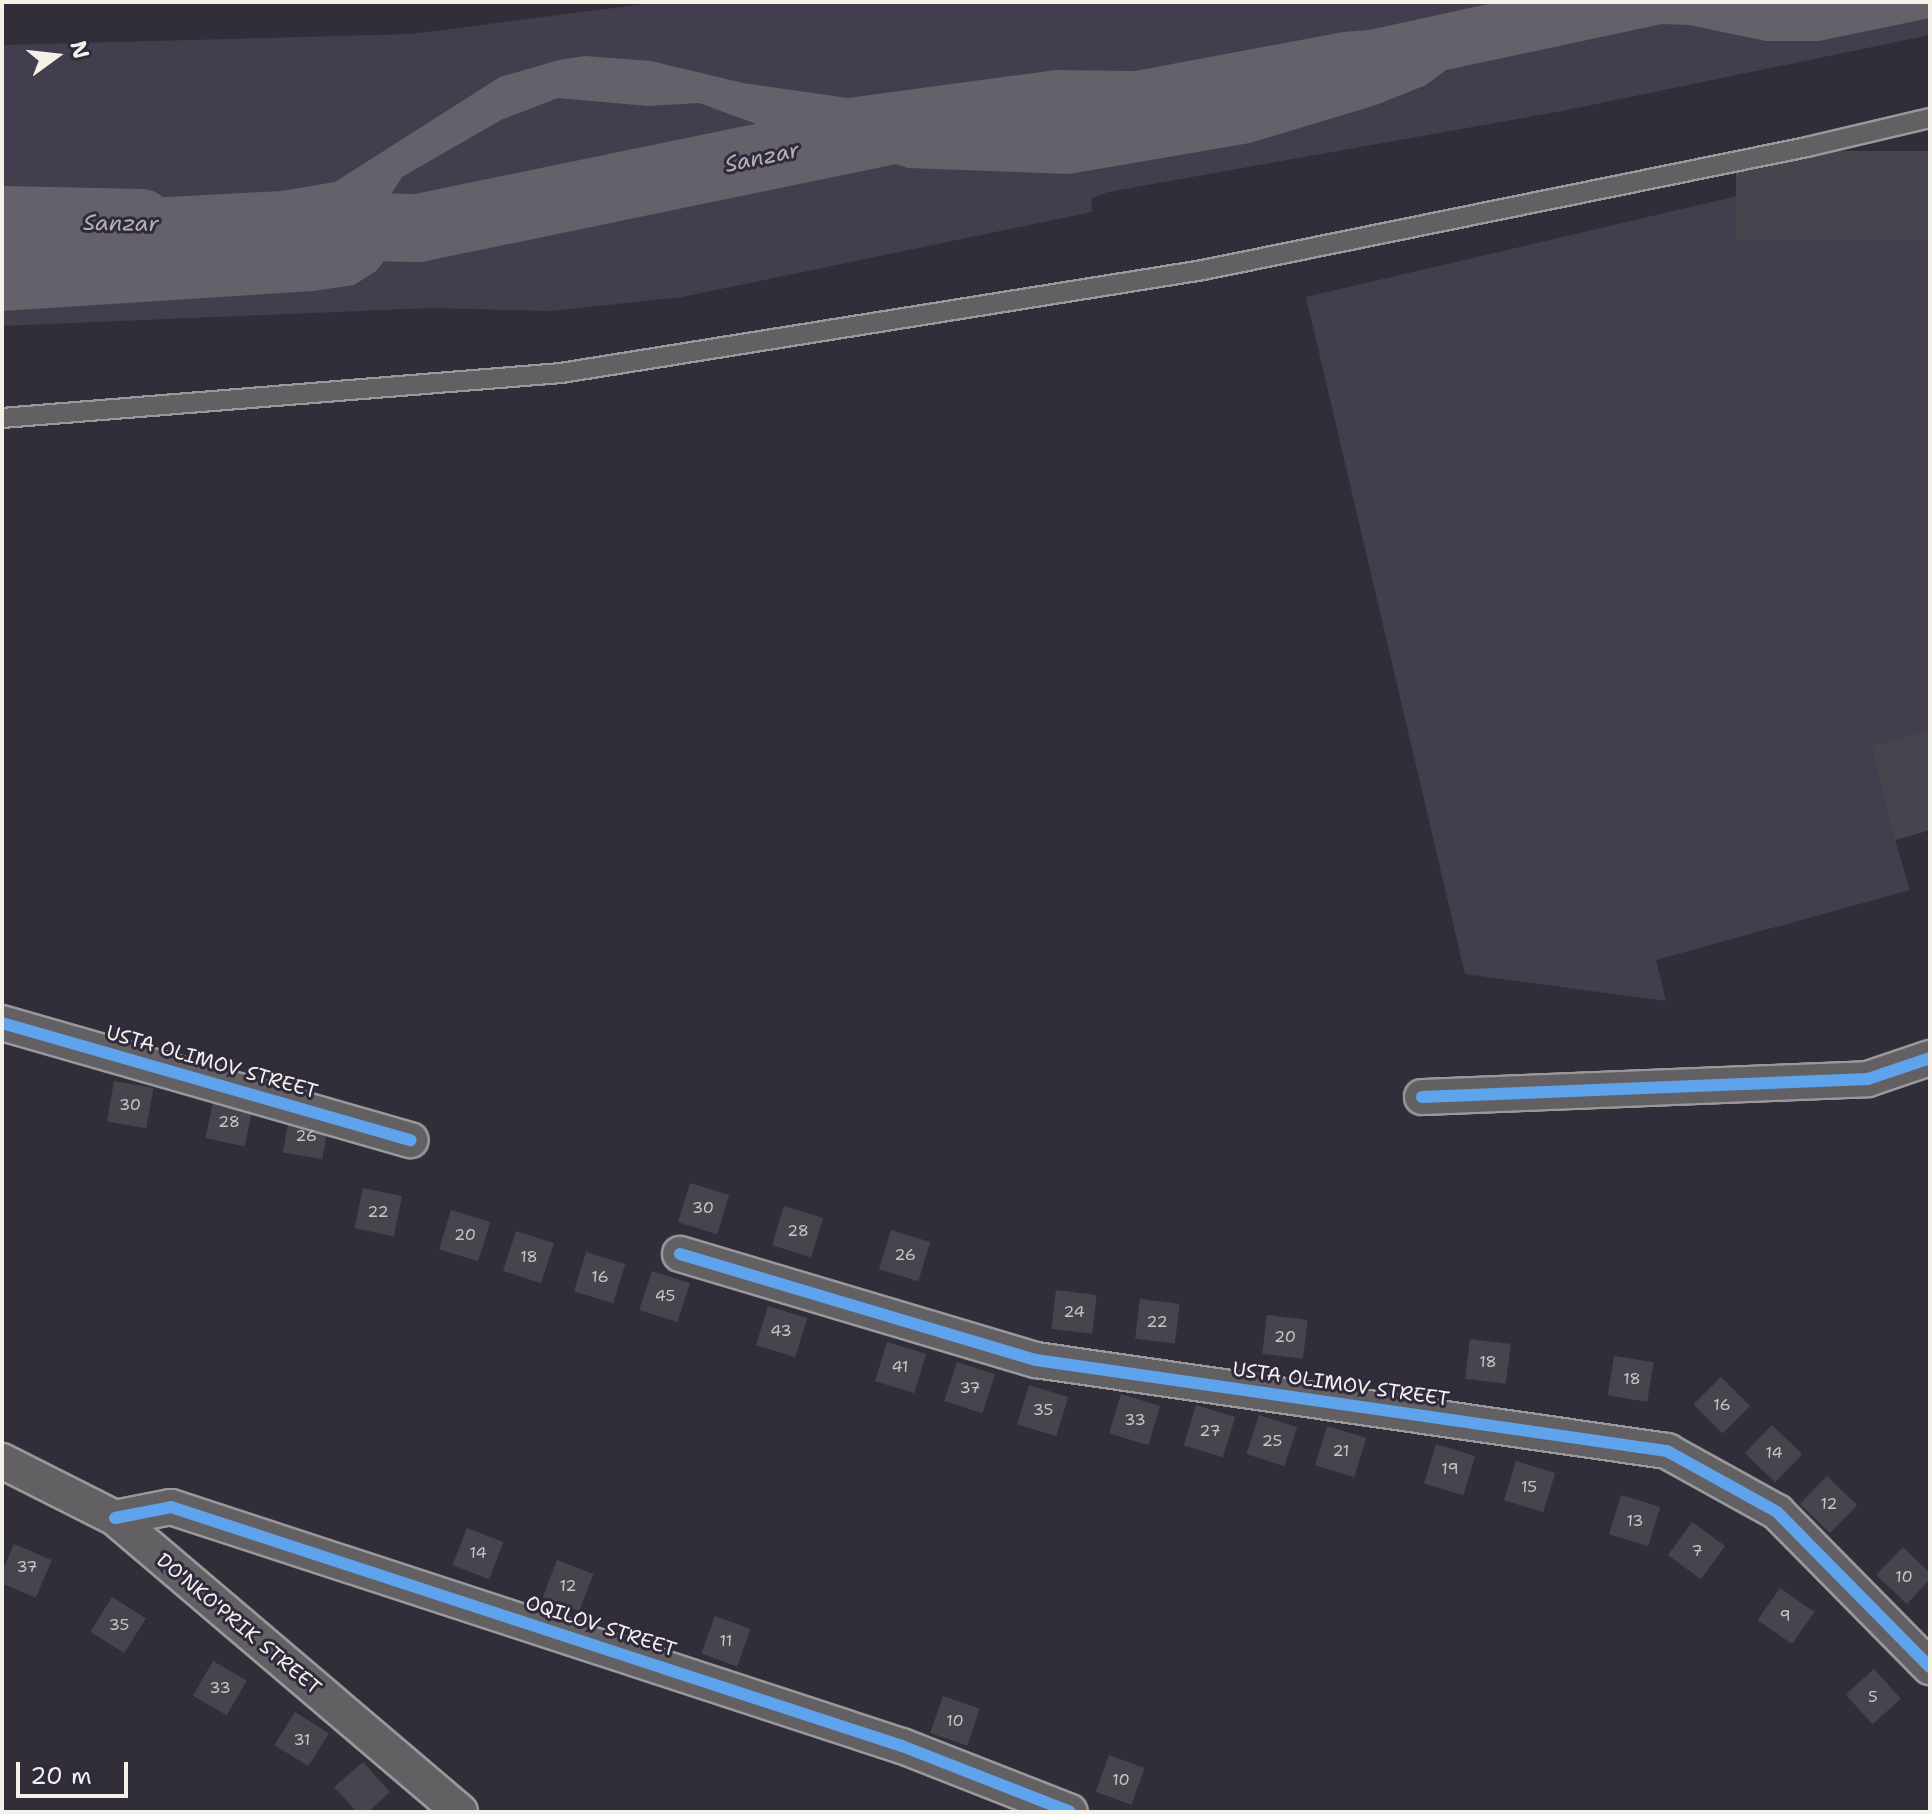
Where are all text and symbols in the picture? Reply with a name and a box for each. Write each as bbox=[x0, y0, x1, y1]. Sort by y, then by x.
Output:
north arrow bbox=[16, 16, 96, 96]
text: N bbox=[63, 37, 96, 62]
water label: Sanzar bbox=[722, 136, 802, 178]
water label: Sanzar bbox=[83, 209, 159, 237]
street label: USTA OLIMOV STREET bbox=[103, 1020, 321, 1104]
house number: 30 bbox=[119, 1095, 141, 1115]
house number: 28 bbox=[218, 1112, 240, 1132]
house number: 26 bbox=[295, 1126, 317, 1146]
house number: 30 bbox=[692, 1198, 714, 1218]
house number: 22 bbox=[367, 1202, 389, 1222]
house number: 28 bbox=[787, 1221, 809, 1241]
house number: 20 bbox=[454, 1225, 476, 1245]
house number: 26 bbox=[894, 1245, 916, 1265]
house number: 18 bbox=[520, 1247, 538, 1267]
house number: 16 bbox=[591, 1267, 609, 1287]
house number: 45 bbox=[655, 1286, 675, 1306]
house number: 24 bbox=[1063, 1302, 1085, 1322]
house number: 22 bbox=[1146, 1312, 1168, 1332]
house number: 43 bbox=[770, 1321, 792, 1341]
house number: 20 bbox=[1274, 1327, 1296, 1347]
house number: 18 bbox=[1479, 1352, 1497, 1372]
house number: 41 bbox=[891, 1357, 909, 1377]
street label: USTA OLIMOV STREET bbox=[1231, 1357, 1451, 1411]
house number: 18 bbox=[1623, 1369, 1641, 1389]
house number: 37 bbox=[959, 1378, 981, 1398]
house number: 16 bbox=[1713, 1395, 1731, 1415]
house number: 35 bbox=[1033, 1400, 1053, 1420]
house number: 33 bbox=[1124, 1410, 1146, 1430]
house number: 27 bbox=[1199, 1421, 1221, 1441]
house number: 25 bbox=[1262, 1431, 1282, 1451]
house number: 21 bbox=[1332, 1441, 1350, 1461]
house number: 14 bbox=[1765, 1443, 1783, 1463]
house number: 19 bbox=[1441, 1459, 1459, 1479]
house number: 15 bbox=[1521, 1477, 1537, 1497]
house number: 12 bbox=[1820, 1494, 1838, 1514]
house number: 13 bbox=[1626, 1511, 1644, 1531]
house number: 7 bbox=[1691, 1541, 1703, 1561]
house number: 14 bbox=[469, 1543, 487, 1563]
street label: DO'NKO'PRIK STREET bbox=[152, 1548, 326, 1700]
house number: 37 bbox=[16, 1557, 38, 1577]
house number: 10 bbox=[1895, 1567, 1913, 1587]
house number: 12 bbox=[559, 1576, 577, 1596]
street label: OQILOV STREET bbox=[523, 1590, 679, 1662]
house number: 9 bbox=[1779, 1606, 1791, 1626]
house number: 35 bbox=[109, 1615, 129, 1635]
house number: 11 bbox=[720, 1631, 732, 1651]
house number: 33 bbox=[209, 1678, 231, 1698]
house number: 5 bbox=[1868, 1687, 1878, 1707]
house number: 10 bbox=[946, 1711, 964, 1731]
house number: 31 bbox=[293, 1730, 311, 1750]
scale bar bbox=[20, 1746, 132, 1796]
text: 20 m bbox=[30, 1760, 92, 1792]
house number: 10 bbox=[1112, 1770, 1130, 1790]

